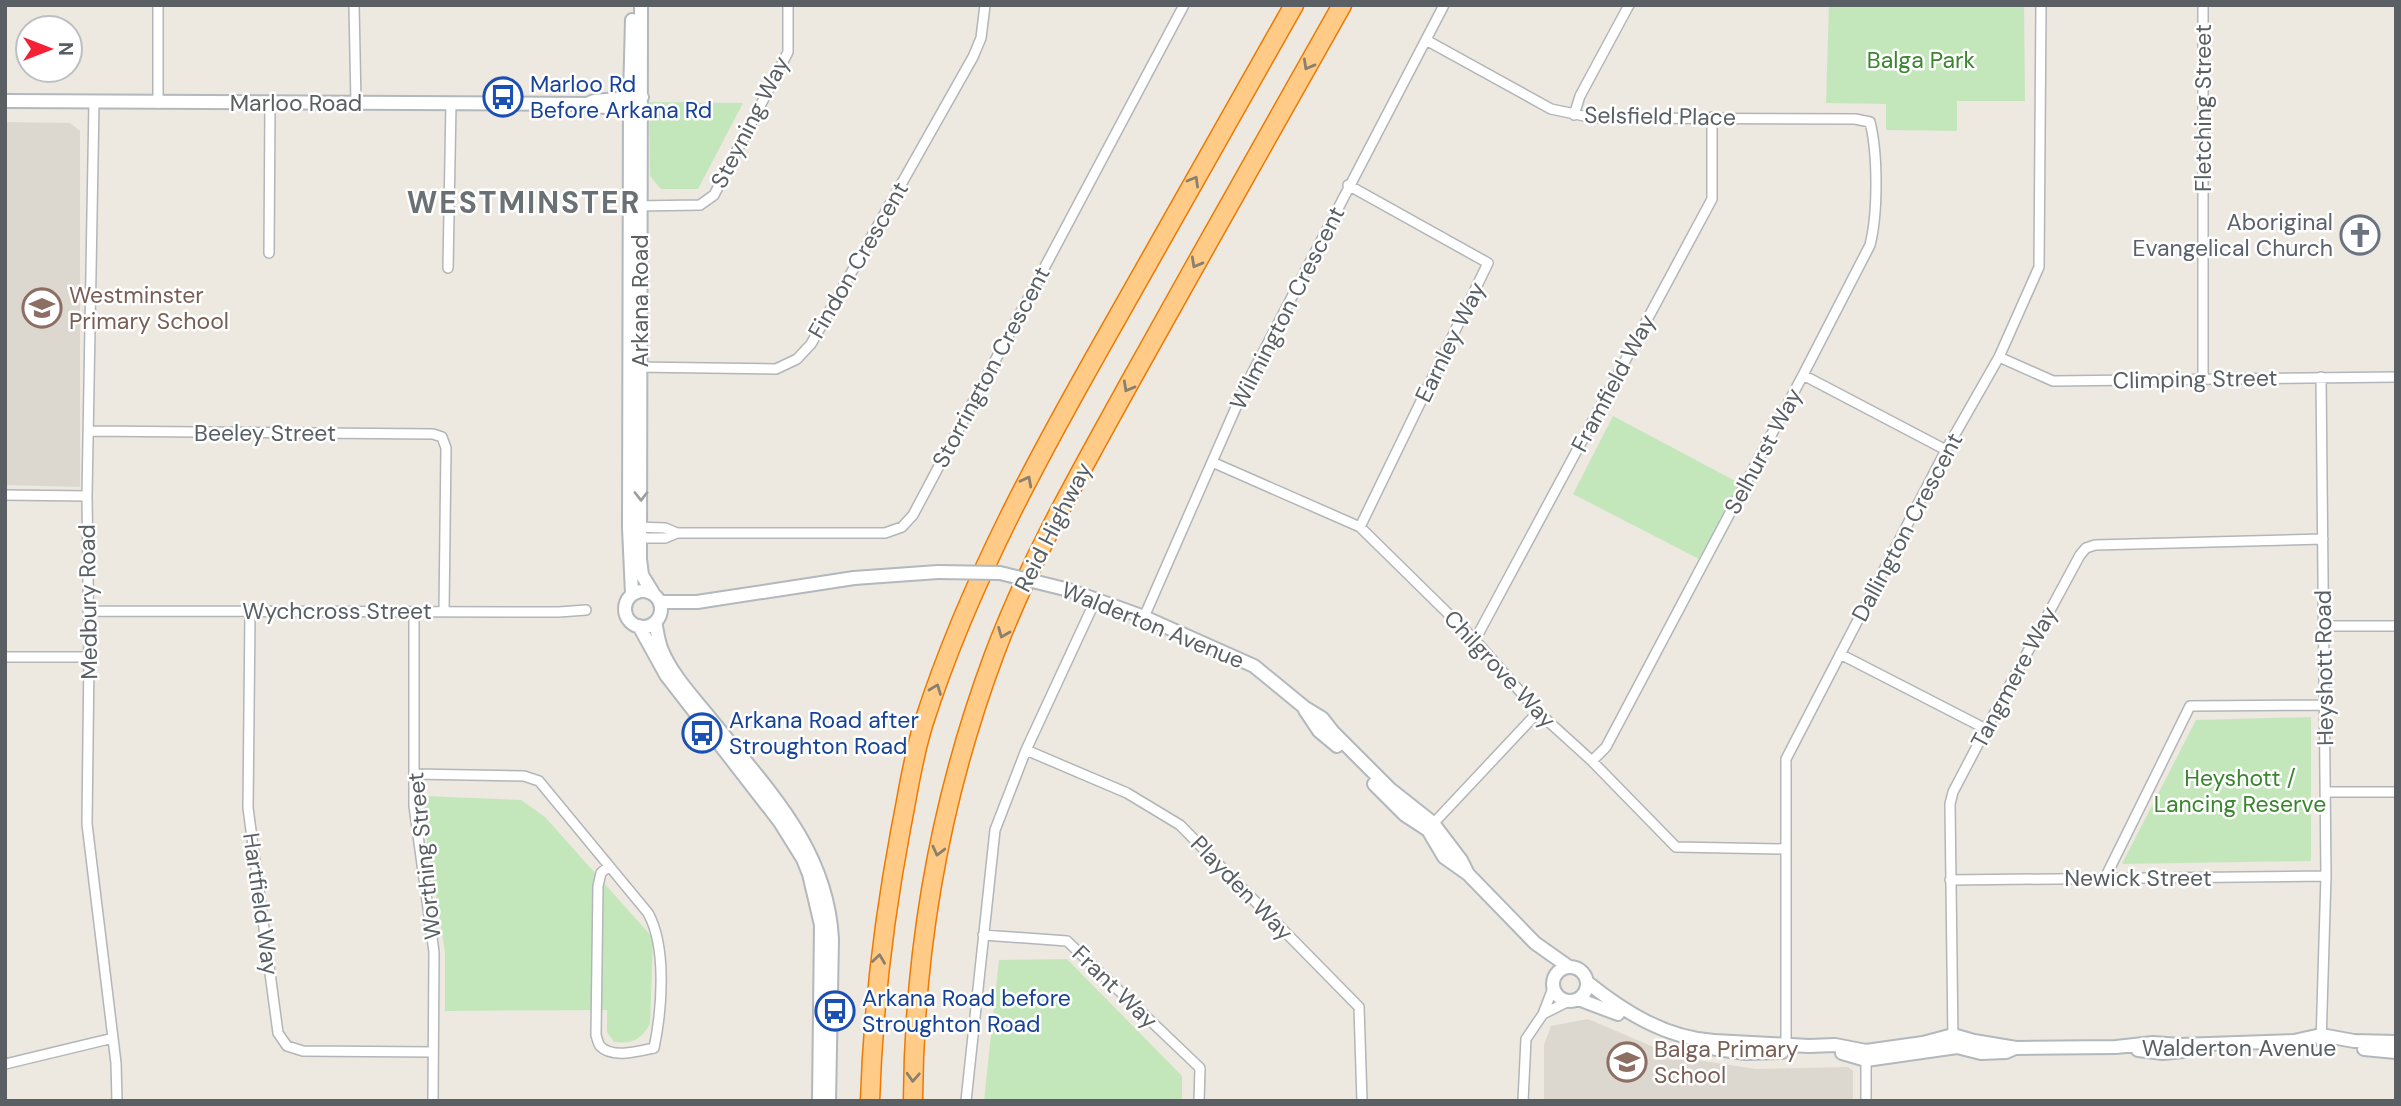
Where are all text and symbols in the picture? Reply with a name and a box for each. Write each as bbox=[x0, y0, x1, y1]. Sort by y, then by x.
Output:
north arrow bbox=[14, 14, 84, 84]
street label: Fletching Street bbox=[2188, 24, 2218, 192]
text: N bbox=[53, 42, 78, 56]
park label: Balga Park bbox=[1867, 45, 1976, 75]
street label: Steyning Way bbox=[704, 51, 796, 193]
one-way arrow bbox=[1303, 57, 1316, 70]
place label: Marloo Rd Before Arkana Rd bbox=[530, 69, 712, 125]
bus stop icon: Marloo Rd Before Arkana Rd bbox=[482, 76, 524, 118]
street label: Marloo Road bbox=[230, 88, 362, 118]
street label: Selsfield Place bbox=[1584, 100, 1736, 132]
street label: Findon Crescent bbox=[801, 176, 915, 344]
one-way arrow bbox=[1186, 176, 1199, 188]
district label: WESTMINSTER bbox=[407, 183, 641, 222]
street label: Wilmington Crescent bbox=[1223, 201, 1351, 415]
place label: Aboriginal Evangelical Church bbox=[2132, 207, 2333, 263]
church icon: Aboriginal Evangelical Church bbox=[2339, 214, 2381, 256]
street label: Arkana Road bbox=[625, 234, 655, 368]
one-way arrow bbox=[1191, 255, 1204, 268]
street label: Storrington Crescent bbox=[925, 261, 1057, 473]
street label: Earnley Way bbox=[1408, 277, 1492, 407]
place label: Westminster Primary School bbox=[69, 280, 229, 336]
school or university icon: Westminster Primary School bbox=[21, 287, 63, 329]
street label: Framfield Way bbox=[1564, 309, 1662, 457]
street label: Climping Street bbox=[2112, 363, 2278, 395]
one-way arrow bbox=[1123, 379, 1136, 392]
street label: Selhurst Way bbox=[1717, 383, 1809, 519]
street label: Beeley Street bbox=[194, 418, 336, 448]
street label: Dallington Crescent bbox=[1845, 428, 1969, 626]
street label: Reid Highway bbox=[1008, 457, 1099, 597]
one-way arrow bbox=[1018, 476, 1032, 488]
one-way arrow bbox=[633, 491, 649, 502]
street label: Medbury Road bbox=[72, 524, 104, 680]
street label: Walderton Avenue bbox=[1057, 575, 1249, 675]
street label: Heyshott Road bbox=[2308, 590, 2340, 746]
street label: Wychcross Street bbox=[242, 596, 432, 626]
street label: Tangmere Way bbox=[1964, 601, 2064, 753]
street label: Chilgrove Way bbox=[1437, 603, 1563, 735]
one-way arrow bbox=[997, 626, 1011, 638]
one-way arrow bbox=[928, 684, 942, 696]
place label: Arkana Road after Stroughton Road bbox=[729, 705, 919, 761]
bus stop icon: Arkana Road after Stroughton Road bbox=[681, 712, 723, 754]
park label: Heyshott / Lancing Reserve bbox=[2154, 763, 2326, 819]
street label: Worthing Street bbox=[400, 771, 448, 941]
street label: Playden Way bbox=[1184, 829, 1300, 947]
street label: Hartfield Way bbox=[236, 831, 286, 977]
one-way arrow bbox=[932, 845, 946, 857]
street label: Newick Street bbox=[2064, 863, 2212, 893]
street label: Frant Way bbox=[1066, 939, 1164, 1035]
one-way arrow bbox=[872, 953, 887, 965]
place label: Arkana Road before Stroughton Road bbox=[862, 983, 1071, 1039]
bus stop icon: Arkana Road before Stroughton Road bbox=[814, 990, 856, 1032]
street label: Walderton Avenue bbox=[2142, 1033, 2336, 1063]
place label: Balga Primary School bbox=[1654, 1034, 1799, 1090]
school or university icon: Balga Primary School bbox=[1606, 1041, 1648, 1083]
one-way arrow bbox=[906, 1071, 921, 1082]

